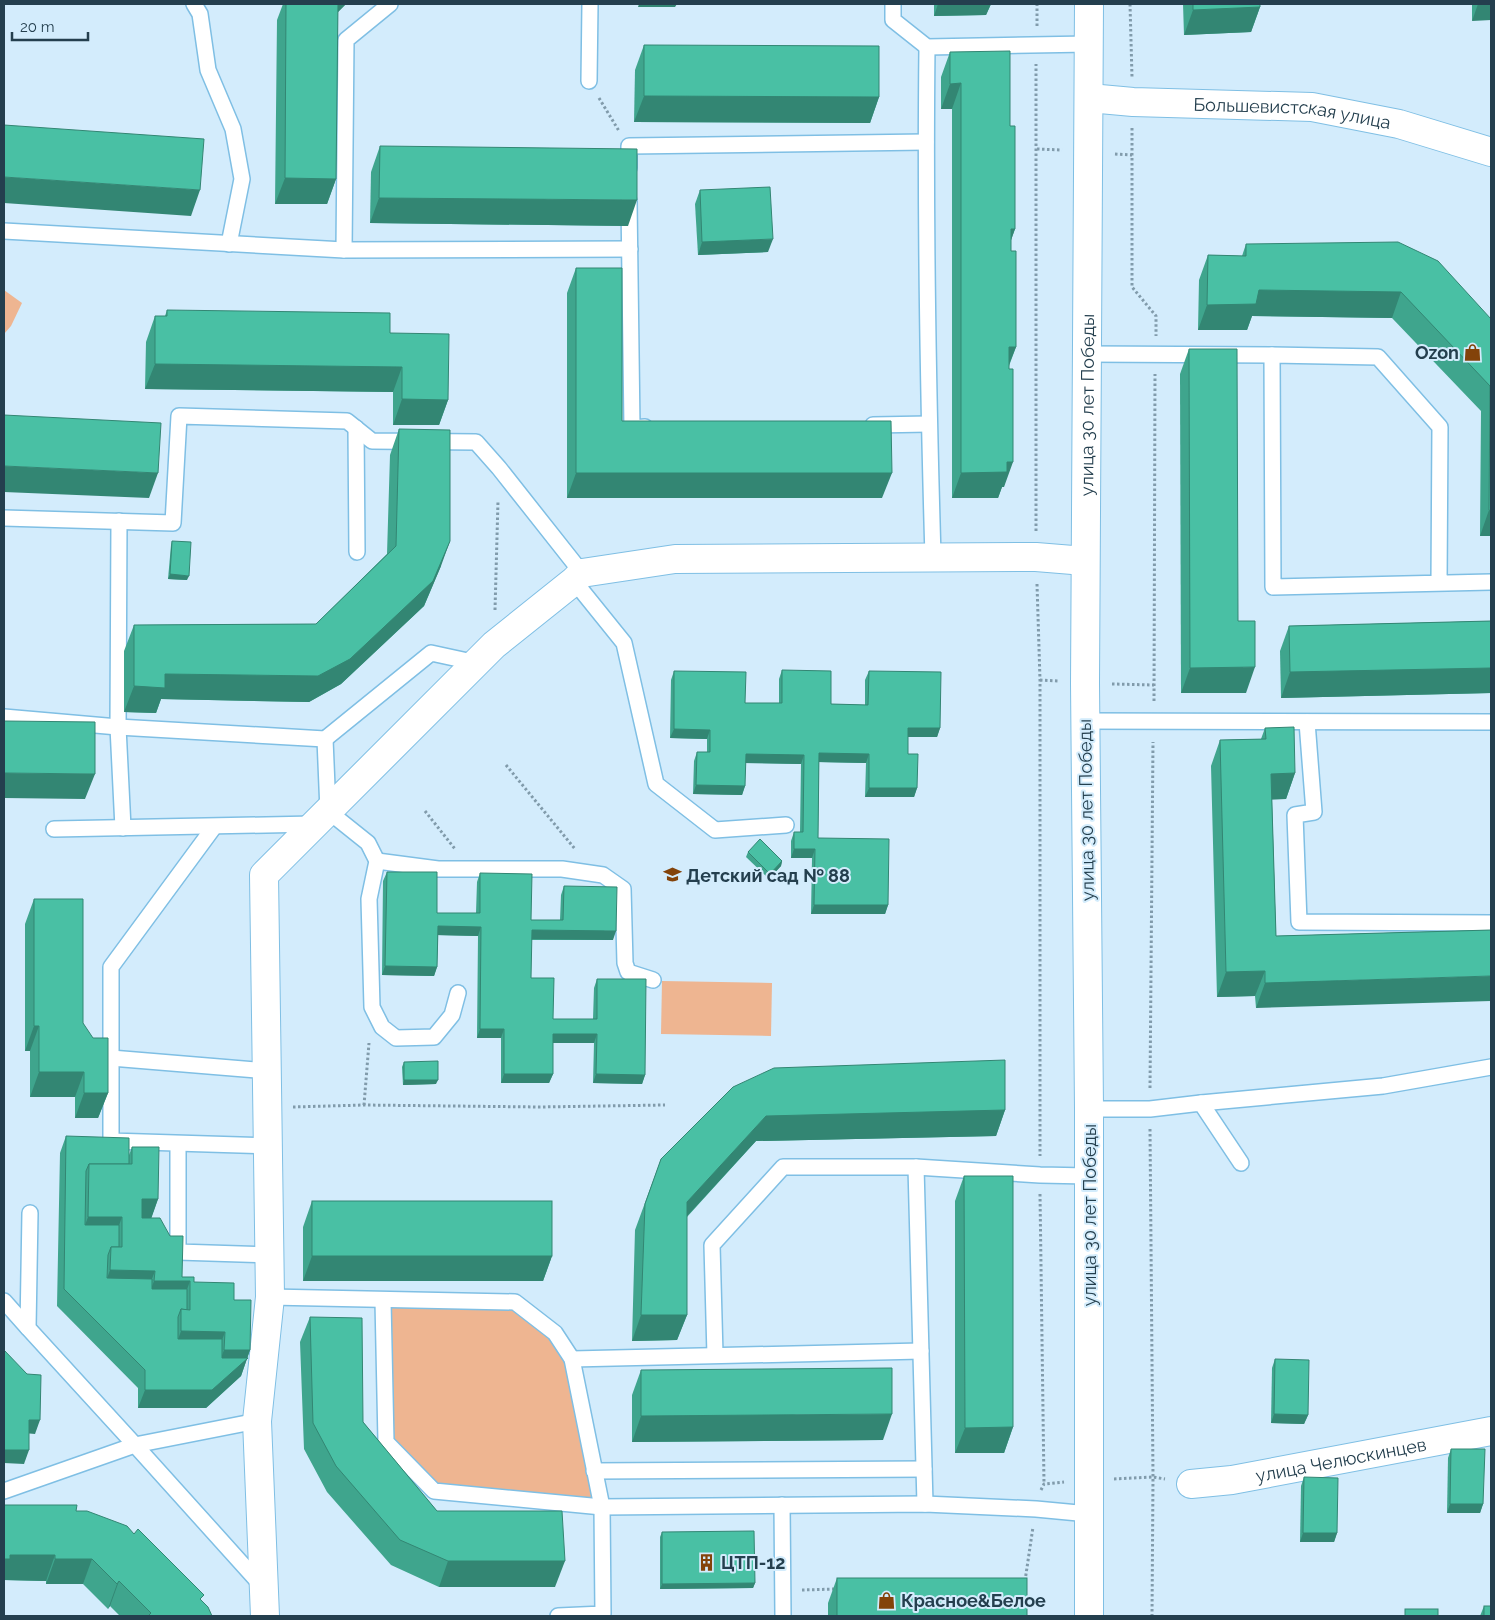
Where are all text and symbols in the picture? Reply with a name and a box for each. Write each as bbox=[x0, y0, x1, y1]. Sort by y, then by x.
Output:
scale bar bbox=[12, 10, 89, 42]
text: 20 m bbox=[20, 18, 55, 36]
street label: Большевистская улица bbox=[1193, 93, 1393, 133]
street label: улица 30 лет Победы bbox=[1076, 314, 1098, 496]
place label: Ozon bbox=[1415, 342, 1459, 363]
shop icon: Ozon bbox=[1463, 342, 1483, 362]
street label: улица 30 лет Победы bbox=[1074, 719, 1098, 901]
school or university icon: Детский сад № 88 bbox=[662, 865, 682, 885]
place label: Детский сад № 88 bbox=[686, 865, 850, 886]
street label: улица 30 лет Победы bbox=[1079, 1124, 1100, 1306]
street label: улица Челюскинцев bbox=[1254, 1433, 1428, 1486]
building icon: ЦТП-12 bbox=[697, 1552, 717, 1572]
place label: ЦТП-12 bbox=[721, 1552, 785, 1573]
shop icon: Красное&Белое bbox=[877, 1590, 897, 1610]
place label: Красное&Белое bbox=[901, 1590, 1046, 1611]

